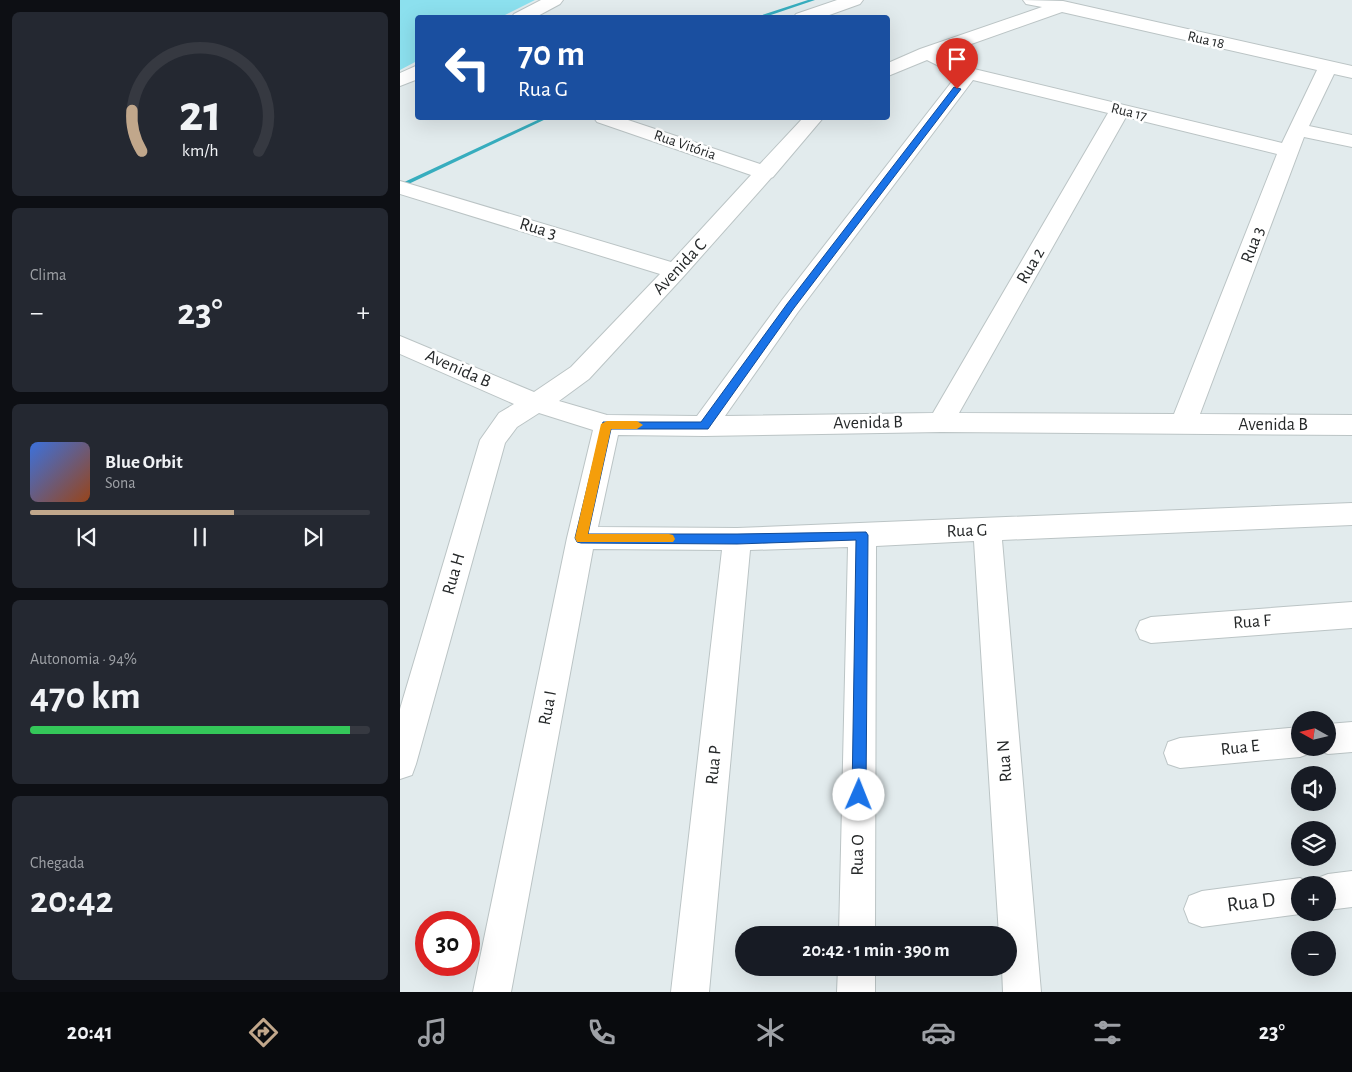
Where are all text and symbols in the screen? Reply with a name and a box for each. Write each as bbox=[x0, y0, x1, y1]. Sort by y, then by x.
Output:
street label: Rua 18 bbox=[1186, 28, 1226, 52]
icon: left bbox=[435, 35, 500, 100]
text: 70 m bbox=[518, 37, 585, 72]
pin bbox=[936, 38, 978, 89]
icon: arrive bbox=[943, 45, 971, 73]
text: Rua G bbox=[518, 78, 568, 100]
text: 21 bbox=[178, 88, 222, 140]
street label: Rua 17 bbox=[1109, 100, 1149, 124]
street label: Rua Vitória bbox=[652, 127, 718, 163]
text: km/h bbox=[182, 142, 218, 160]
street label: Rua 3 bbox=[517, 215, 559, 243]
street label: Rua 3 bbox=[1238, 224, 1268, 266]
street label: Avenida C bbox=[650, 236, 710, 298]
street label: Rua 2 bbox=[1014, 245, 1048, 287]
text: Clima bbox=[30, 267, 66, 283]
text: 23° bbox=[177, 294, 223, 332]
text: − bbox=[30, 299, 43, 327]
text: + bbox=[357, 299, 370, 327]
street label: Avenida B bbox=[423, 347, 493, 391]
street label: Avenida B bbox=[833, 413, 903, 433]
street label: Avenida B bbox=[1238, 416, 1308, 434]
text: Blue Orbit bbox=[105, 453, 183, 472]
text: Sona bbox=[105, 475, 136, 491]
street label: Rua G bbox=[946, 521, 988, 541]
icon: previous bbox=[73, 523, 101, 551]
icon: pause bbox=[186, 523, 214, 551]
icon: next bbox=[299, 523, 327, 551]
street label: Rua H bbox=[440, 551, 468, 597]
street label: Rua F bbox=[1232, 612, 1272, 632]
text: Autonomia · 94% bbox=[30, 651, 137, 667]
text: 470 km bbox=[30, 678, 141, 716]
street label: Rua I bbox=[536, 689, 560, 727]
north arrow bbox=[1291, 711, 1336, 756]
map controls bbox=[1291, 711, 1336, 976]
street label: Rua E bbox=[1220, 737, 1261, 759]
street label: Rua N bbox=[995, 739, 1015, 783]
street label: Rua P bbox=[703, 744, 725, 786]
button: sound bbox=[1291, 766, 1336, 811]
position arrow bbox=[832, 768, 884, 820]
button: layers bbox=[1291, 821, 1336, 866]
street label: Rua O bbox=[849, 834, 867, 876]
text: Chegada bbox=[30, 855, 85, 871]
button: + bbox=[1291, 876, 1336, 921]
text: 20:42 bbox=[30, 882, 113, 920]
street label: Rua D bbox=[1226, 889, 1276, 915]
speed limit sign: 30 bbox=[415, 911, 480, 976]
button: − bbox=[1291, 931, 1336, 976]
text: 20:42 · 1 min · 390 m bbox=[802, 941, 950, 960]
icon: directions bbox=[246, 1015, 281, 1050]
icon: music bbox=[415, 1015, 450, 1050]
icon: phone bbox=[584, 1015, 619, 1050]
icon: climate bbox=[753, 1015, 788, 1050]
icon: car bbox=[921, 1015, 956, 1050]
icon: filters bbox=[1090, 1015, 1125, 1050]
text: 20:41 bbox=[67, 1021, 113, 1043]
text: 23° bbox=[1259, 1021, 1285, 1043]

